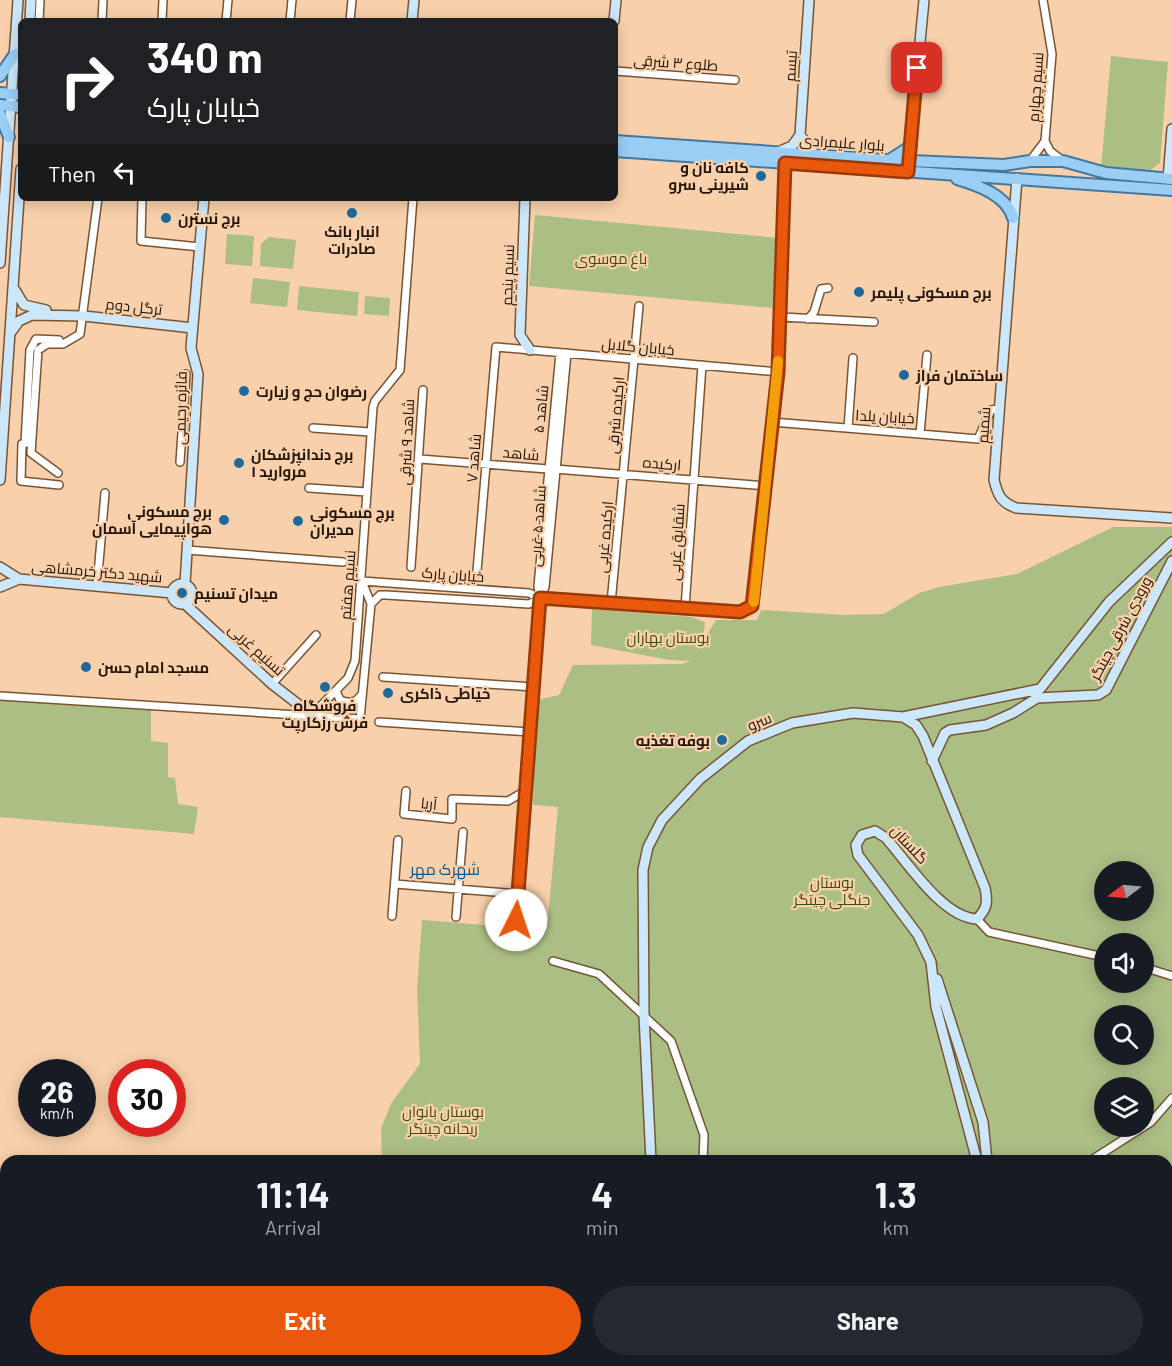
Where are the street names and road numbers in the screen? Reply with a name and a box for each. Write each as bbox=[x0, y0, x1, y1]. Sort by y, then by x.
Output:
street label: طلوع ۳ شرقی bbox=[633, 50, 719, 77]
street label: تبسم bbox=[780, 50, 802, 82]
street label: نسیم چهارم bbox=[1024, 51, 1048, 123]
street label: بلوار علیمرادی bbox=[799, 130, 885, 156]
street label: نسیم پنجم bbox=[497, 244, 519, 306]
street label: ترگل دوم bbox=[105, 294, 163, 320]
street label: خیابان گلایل bbox=[601, 334, 675, 360]
street label: فائزه رحیمی bbox=[170, 371, 192, 445]
street label: ارکیده شرقی bbox=[603, 376, 629, 455]
street label: شاهد ۵ bbox=[529, 384, 551, 434]
street label: شاهد ۹ شرقی bbox=[395, 398, 419, 486]
street label: خیابان یلدا bbox=[855, 405, 915, 429]
street label: شمیم bbox=[973, 406, 995, 444]
street label: شاهد ۷ bbox=[462, 433, 484, 483]
street label: شاهد bbox=[502, 442, 540, 464]
street label: ارکیده bbox=[642, 452, 682, 475]
street label: شاهد ۵ غربی bbox=[525, 485, 551, 567]
street label: ارکیده غربی bbox=[592, 500, 618, 574]
street label: شقایق غربی bbox=[664, 503, 690, 581]
street label: نسیم هفتم bbox=[336, 549, 360, 621]
street label: شهید دکتر خرمشاهی bbox=[31, 556, 163, 588]
street label: خیابان پارک bbox=[421, 563, 485, 587]
street label: ورودی شرقی چیتگر bbox=[1085, 573, 1157, 685]
street label: تسنیم غربی bbox=[224, 619, 289, 680]
street label: سرو bbox=[744, 708, 774, 735]
street label: آریا bbox=[420, 793, 438, 814]
street label: گلستان bbox=[886, 821, 932, 868]

